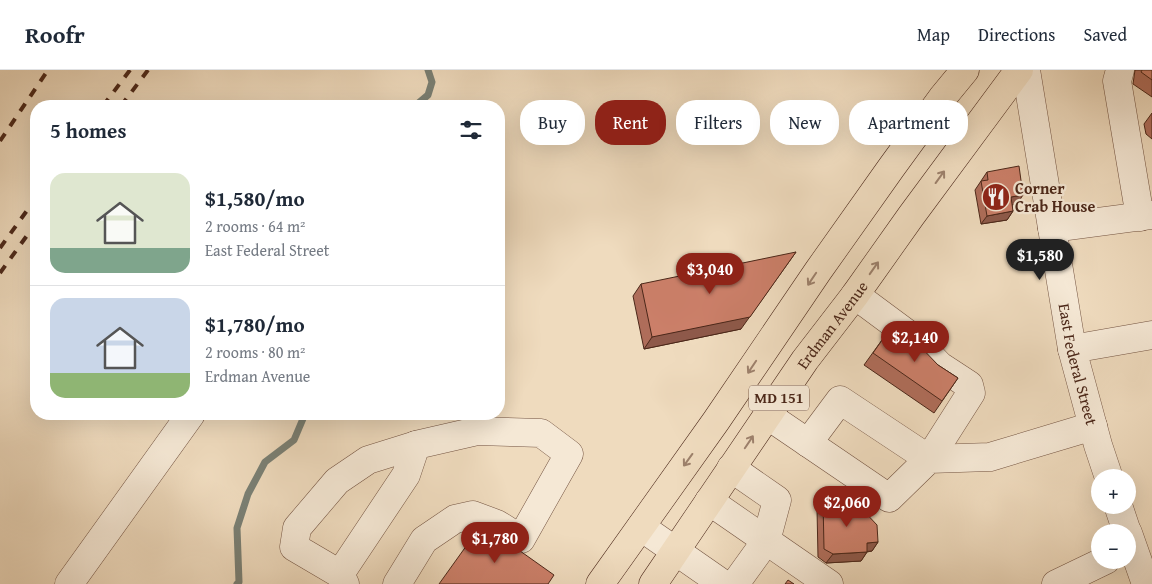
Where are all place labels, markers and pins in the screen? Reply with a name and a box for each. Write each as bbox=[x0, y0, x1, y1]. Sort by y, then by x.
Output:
place label: Corner Crab House bbox=[1015, 176, 1095, 218]
restaurant icon: Corner Crab House bbox=[981, 182, 1011, 212]
pin: $1,580 bbox=[999, 238, 1081, 281]
pin: $3,040 bbox=[669, 252, 751, 295]
pin: $2,140 bbox=[874, 320, 956, 363]
pin: $2,060 bbox=[806, 486, 888, 528]
pin: $1,780 bbox=[454, 522, 536, 564]

